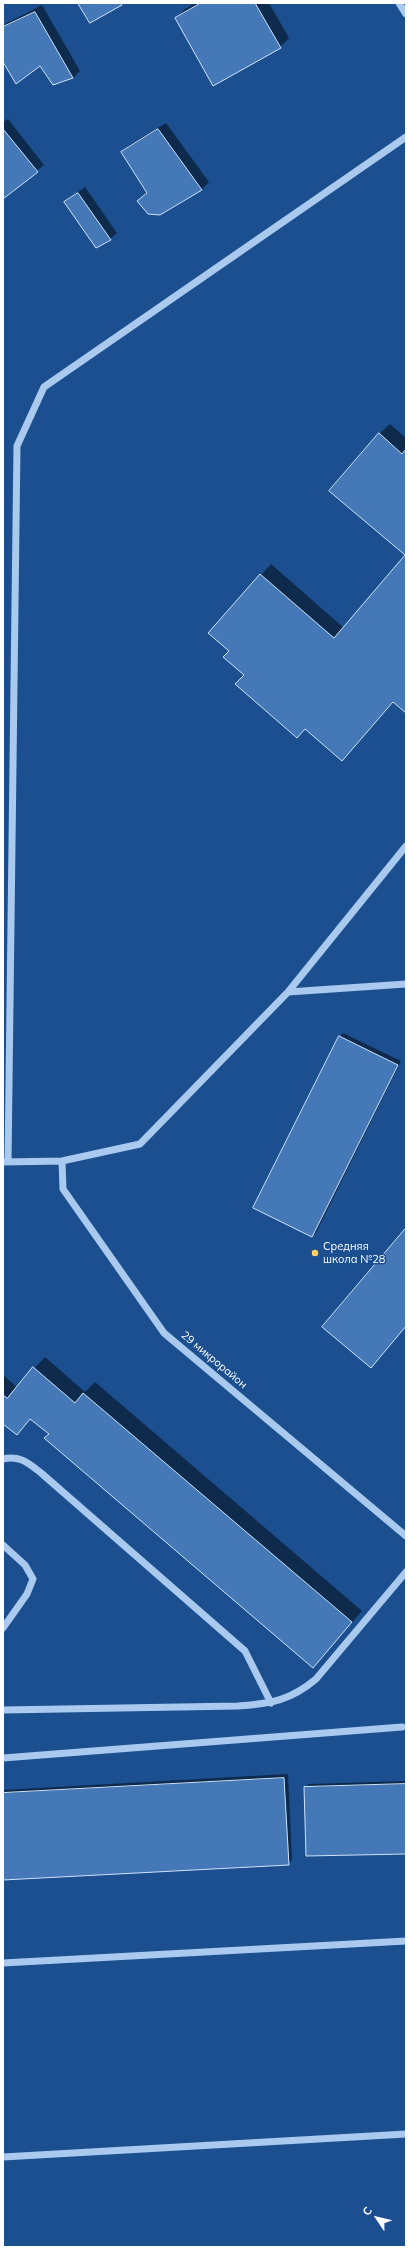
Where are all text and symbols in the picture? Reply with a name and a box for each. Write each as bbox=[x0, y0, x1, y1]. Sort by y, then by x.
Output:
place label: Средняя школа №28 bbox=[323, 1240, 385, 1266]
marker: Средняя школа №28 bbox=[310, 1248, 320, 1258]
street label: 29 микрорайон bbox=[178, 1329, 250, 1391]
north arrow bbox=[357, 2198, 397, 2238]
text: С bbox=[359, 2204, 375, 2218]

